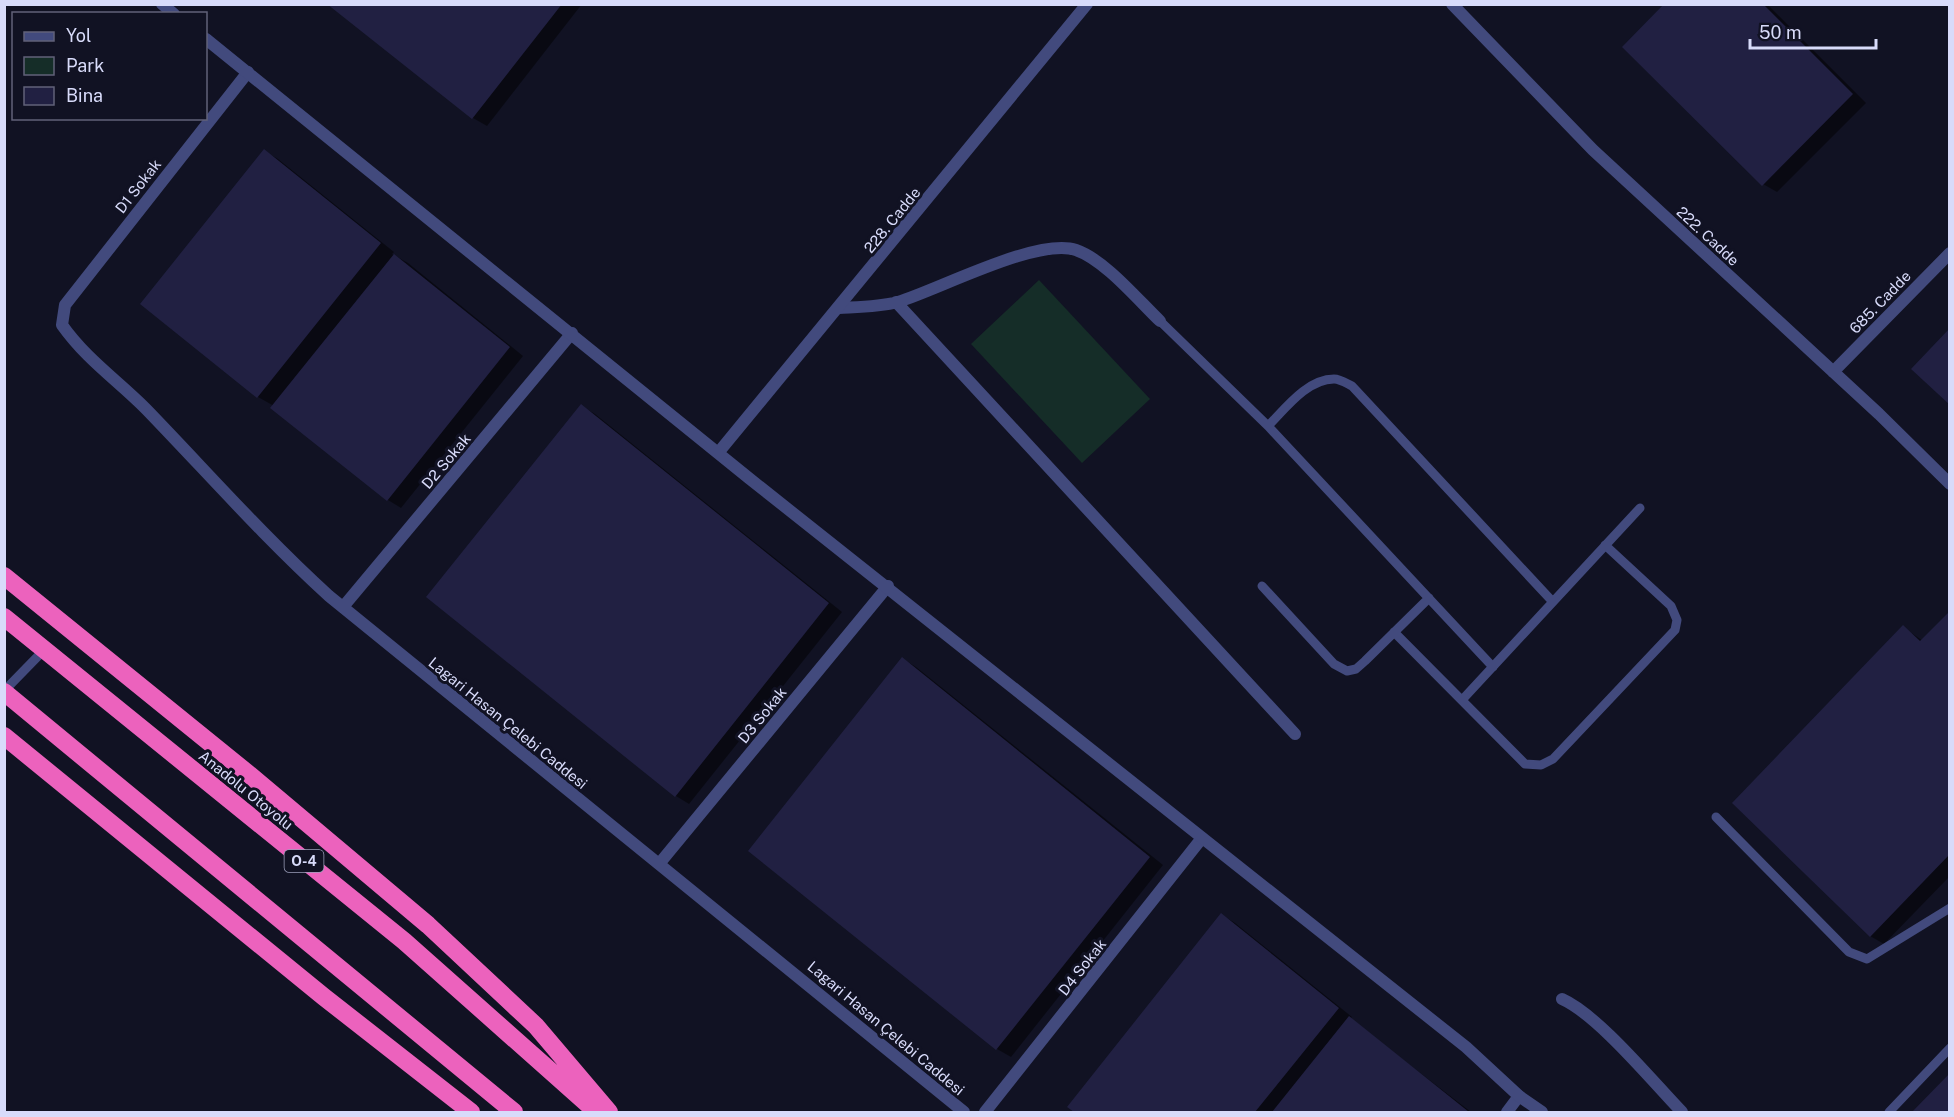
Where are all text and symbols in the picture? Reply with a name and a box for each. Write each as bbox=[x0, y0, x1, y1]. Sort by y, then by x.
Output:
legend bbox=[12, 12, 207, 120]
scale bar bbox=[1750, 12, 1876, 50]
text: 50 m bbox=[1759, 22, 1802, 43]
text: Yol bbox=[66, 25, 91, 46]
text: Park bbox=[66, 55, 104, 76]
text: Bina bbox=[66, 85, 103, 106]
street label: D1 Sokak bbox=[112, 156, 164, 216]
street label: 228. Cadde bbox=[860, 184, 924, 256]
street label: 222. Cadde bbox=[1673, 203, 1743, 269]
street label: 685. Cadde bbox=[1846, 267, 1914, 337]
street label: D2 Sokak bbox=[418, 430, 474, 492]
street label: Lagari Hasan Çelebi Caddesi bbox=[425, 654, 591, 792]
street label: D3 Sokak bbox=[734, 684, 790, 746]
street label: Anadolu Otoyolu bbox=[196, 747, 296, 833]
road number: O-4 bbox=[284, 850, 324, 872]
street label: D4 Sokak bbox=[1055, 935, 1109, 999]
street label: Lagari Hasan Çelebi Caddesi bbox=[804, 957, 968, 1099]

